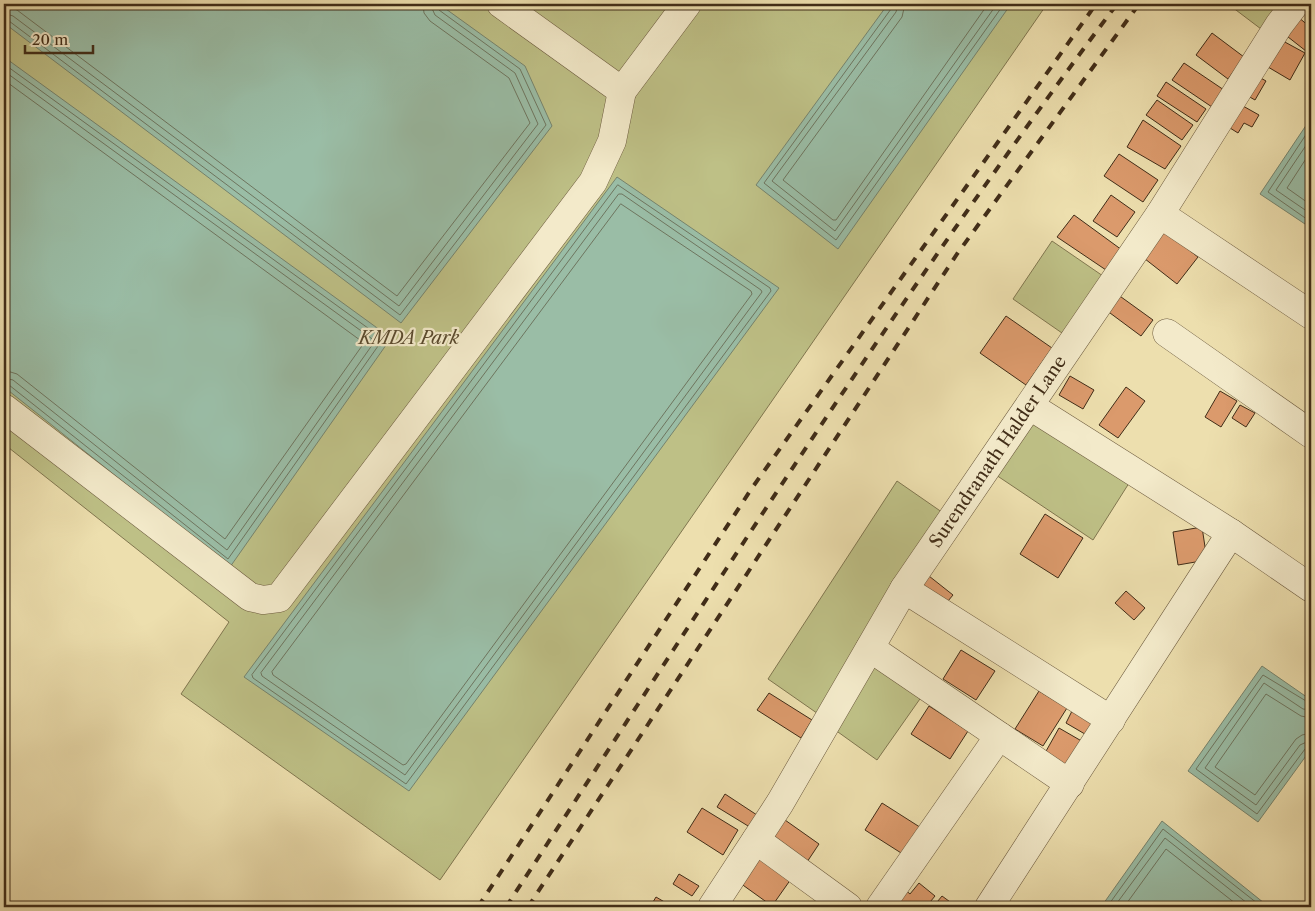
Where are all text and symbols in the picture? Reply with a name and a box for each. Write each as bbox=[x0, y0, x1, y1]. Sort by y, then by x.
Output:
scale bar bbox=[25, 22, 92, 54]
text: 20 m bbox=[32, 30, 68, 49]
park label: KMDA Park bbox=[357, 327, 460, 349]
street label: Surendranath Halder Lane bbox=[925, 351, 1071, 552]

